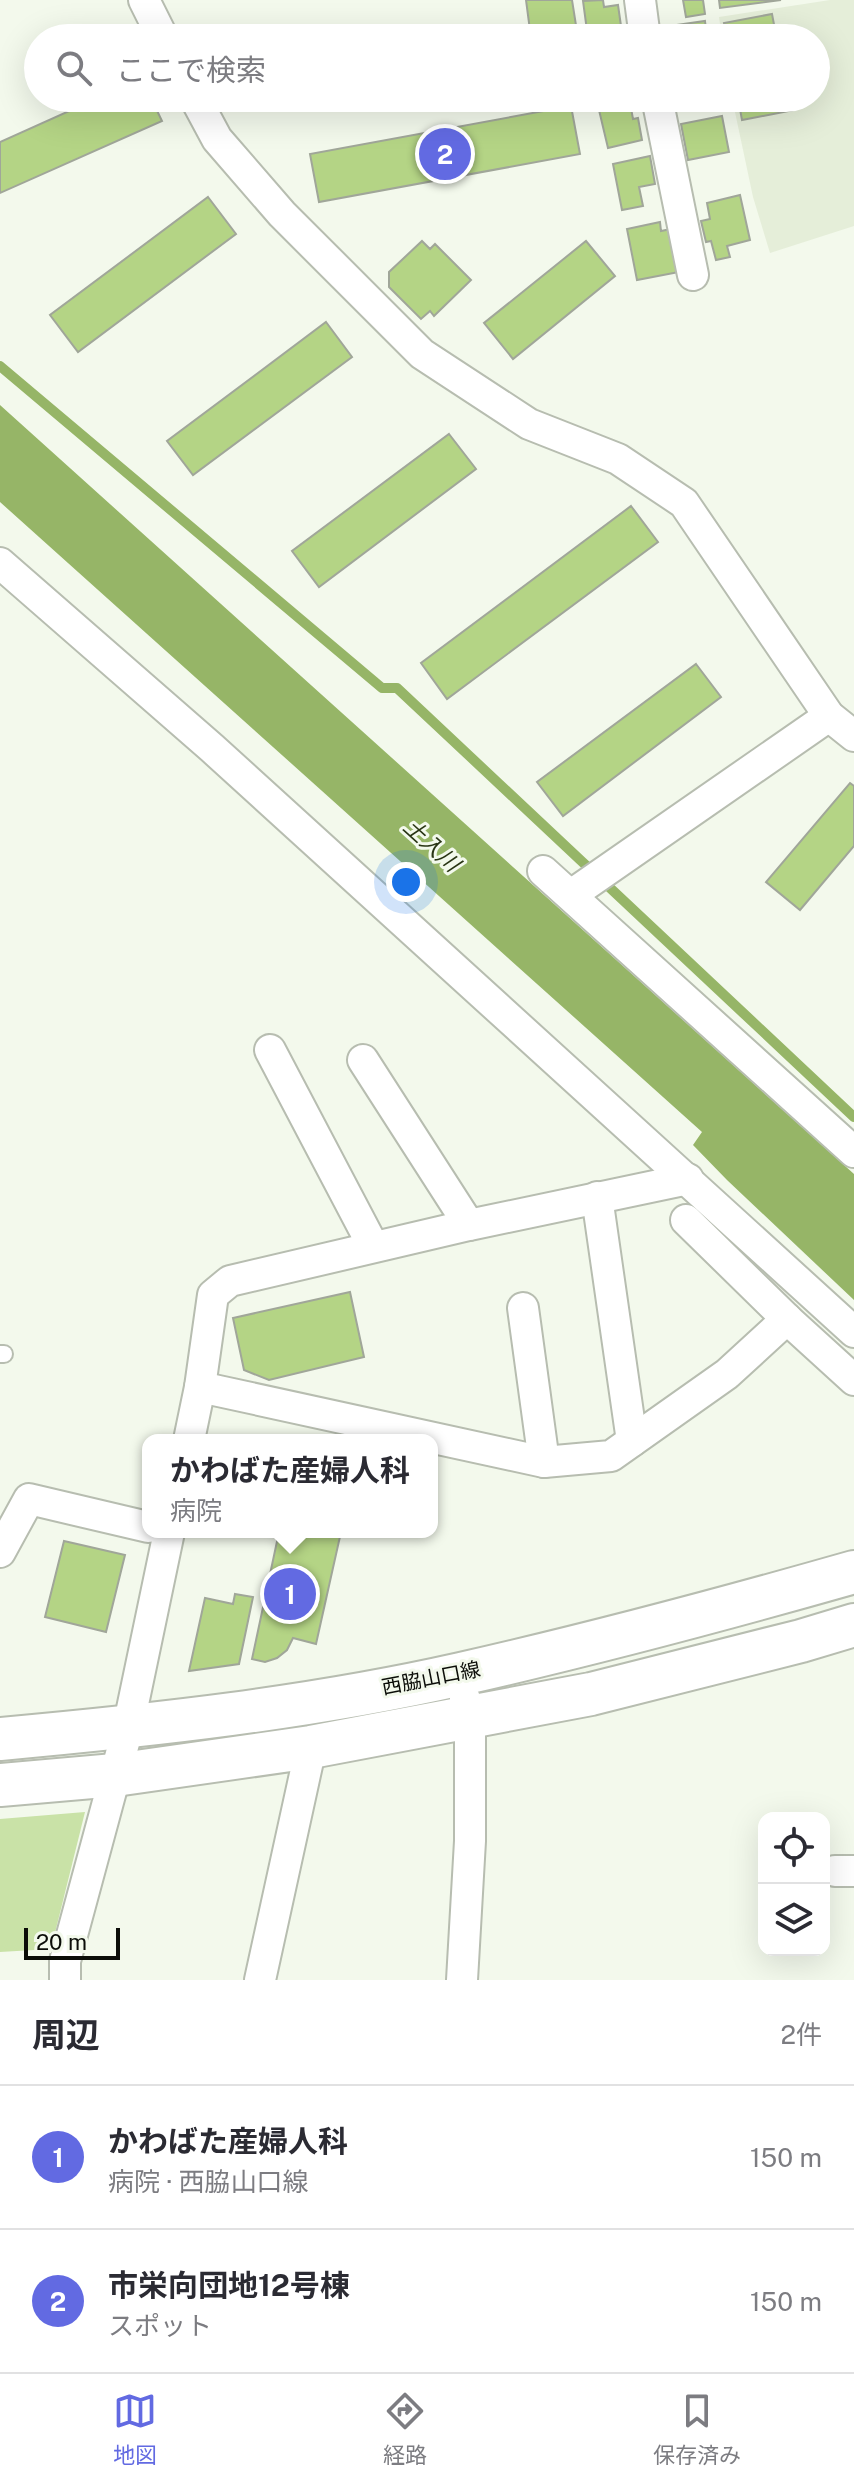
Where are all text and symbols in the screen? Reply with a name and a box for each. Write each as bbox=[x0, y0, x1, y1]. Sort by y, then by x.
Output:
search box bbox=[24, 24, 830, 112]
icon: search bbox=[52, 46, 96, 90]
text: ここで検索 bbox=[116, 52, 266, 88]
pin: 2 bbox=[419, 124, 471, 184]
water label: 土入川 bbox=[399, 813, 467, 878]
your location bbox=[386, 862, 426, 902]
popup bbox=[142, 1434, 438, 1538]
text: かわばた産婦人科 bbox=[170, 1452, 410, 1488]
text: 病院 bbox=[170, 1495, 222, 1526]
pin: 1 bbox=[264, 1564, 316, 1624]
street label: 西脇山口線 bbox=[380, 1657, 482, 1699]
map controls bbox=[758, 1812, 830, 1956]
button: locate bbox=[758, 1812, 830, 1884]
button: layers bbox=[758, 1884, 830, 1956]
scale bar bbox=[24, 1924, 120, 1960]
text: 20 m bbox=[36, 1929, 87, 1955]
text: 周辺 bbox=[32, 2015, 100, 2055]
text: 2件 bbox=[781, 2019, 822, 2050]
text: かわばた産婦人科 bbox=[108, 2123, 348, 2159]
text: 1 bbox=[52, 2142, 64, 2173]
text: 150 m bbox=[750, 2142, 822, 2173]
text: 病院 · 西脇山口線 bbox=[108, 2166, 308, 2197]
text: 市栄向団地12号棟 bbox=[108, 2267, 350, 2303]
text: 2 bbox=[50, 2286, 66, 2317]
text: 150 m bbox=[750, 2286, 822, 2317]
text: スポット bbox=[108, 2310, 212, 2341]
tab: 地図 bbox=[113, 2389, 157, 2469]
tab: 経路 bbox=[383, 2389, 427, 2469]
tab: 保存済み bbox=[653, 2389, 741, 2469]

